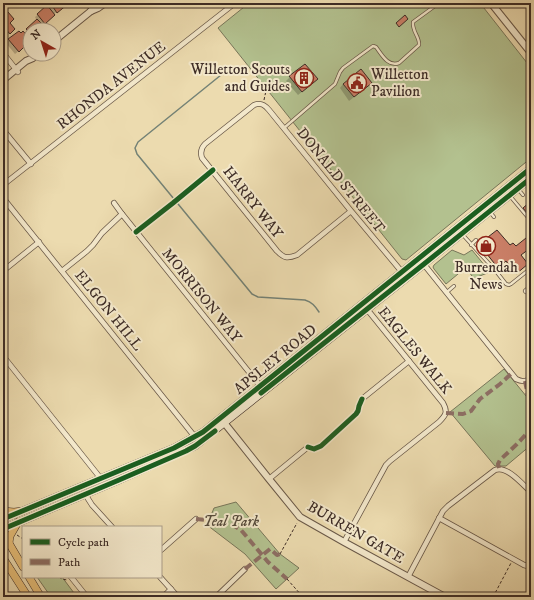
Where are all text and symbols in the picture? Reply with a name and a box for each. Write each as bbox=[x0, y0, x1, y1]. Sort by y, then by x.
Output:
north arrow bbox=[22, 22, 62, 62]
text: N bbox=[28, 27, 44, 43]
street label: RHONDA AVENUE bbox=[53, 37, 170, 134]
place label: Willetton Scouts and Guides bbox=[190, 60, 290, 96]
place label: Willetton Pavilion bbox=[370, 65, 429, 101]
building icon: Willetton Scouts and Guides bbox=[293, 67, 315, 89]
public building icon: Willetton Pavilion bbox=[346, 72, 368, 94]
street label: DONALD STREET bbox=[292, 124, 389, 237]
street label: HARRY WAY bbox=[218, 162, 287, 243]
shop icon: Burrendah News bbox=[475, 235, 497, 257]
street label: MORRISON WAY bbox=[158, 244, 246, 347]
place label: Burrendah News bbox=[454, 258, 518, 294]
street label: ELGON HILL bbox=[70, 266, 147, 355]
street label: EAGLES WALK bbox=[373, 303, 456, 398]
street label: APSLEY ROAD bbox=[230, 320, 321, 399]
street label: BURREN GATE bbox=[304, 497, 408, 568]
park label: Teal Park bbox=[203, 512, 260, 531]
legend bbox=[22, 526, 162, 578]
text: Cycle path bbox=[58, 535, 110, 550]
text: Path bbox=[58, 555, 81, 570]

